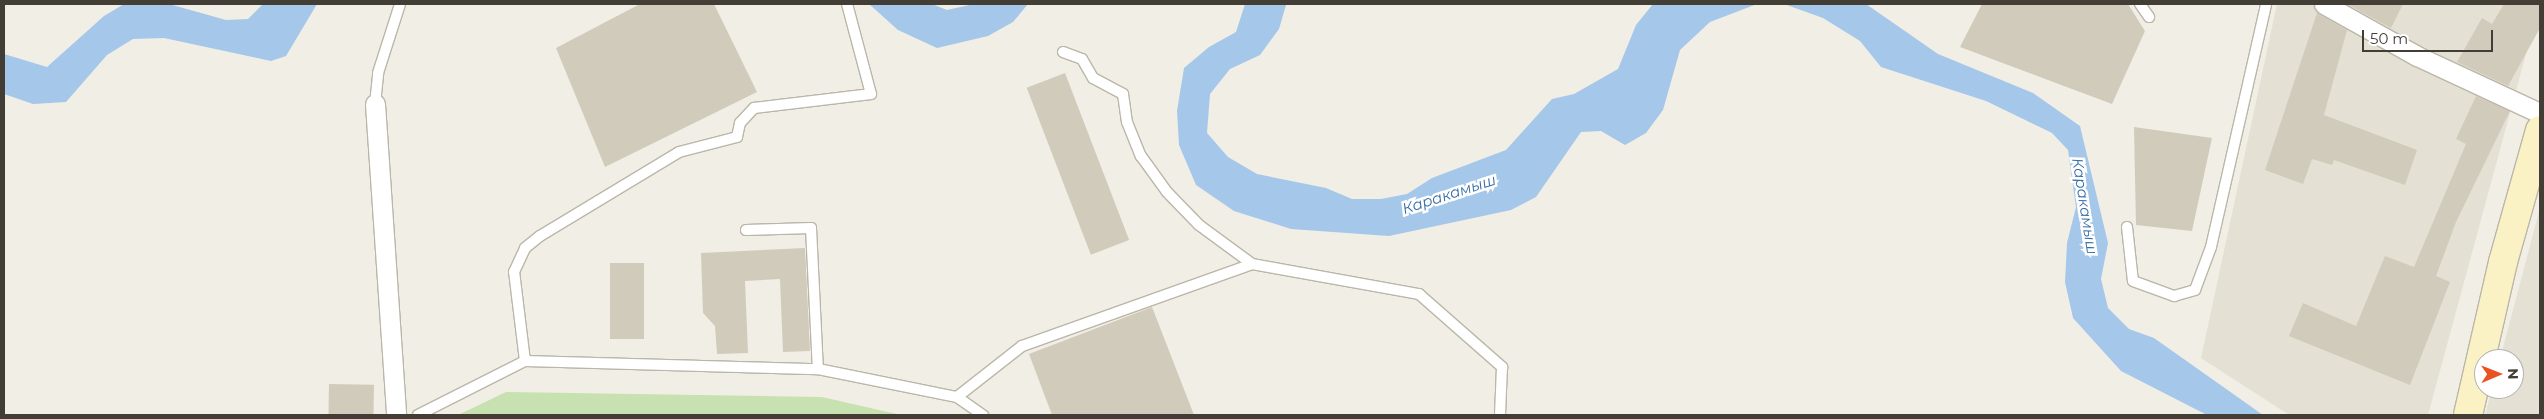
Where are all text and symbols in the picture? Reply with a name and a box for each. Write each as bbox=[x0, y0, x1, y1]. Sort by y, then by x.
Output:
scale bar bbox=[2364, 20, 2495, 52]
text: 50 m bbox=[2370, 29, 2408, 48]
water label: Каракамыш bbox=[2068, 157, 2102, 255]
water label: Каракамыш bbox=[1400, 170, 1498, 218]
north arrow bbox=[2474, 349, 2524, 399]
text: N bbox=[2504, 368, 2522, 380]

